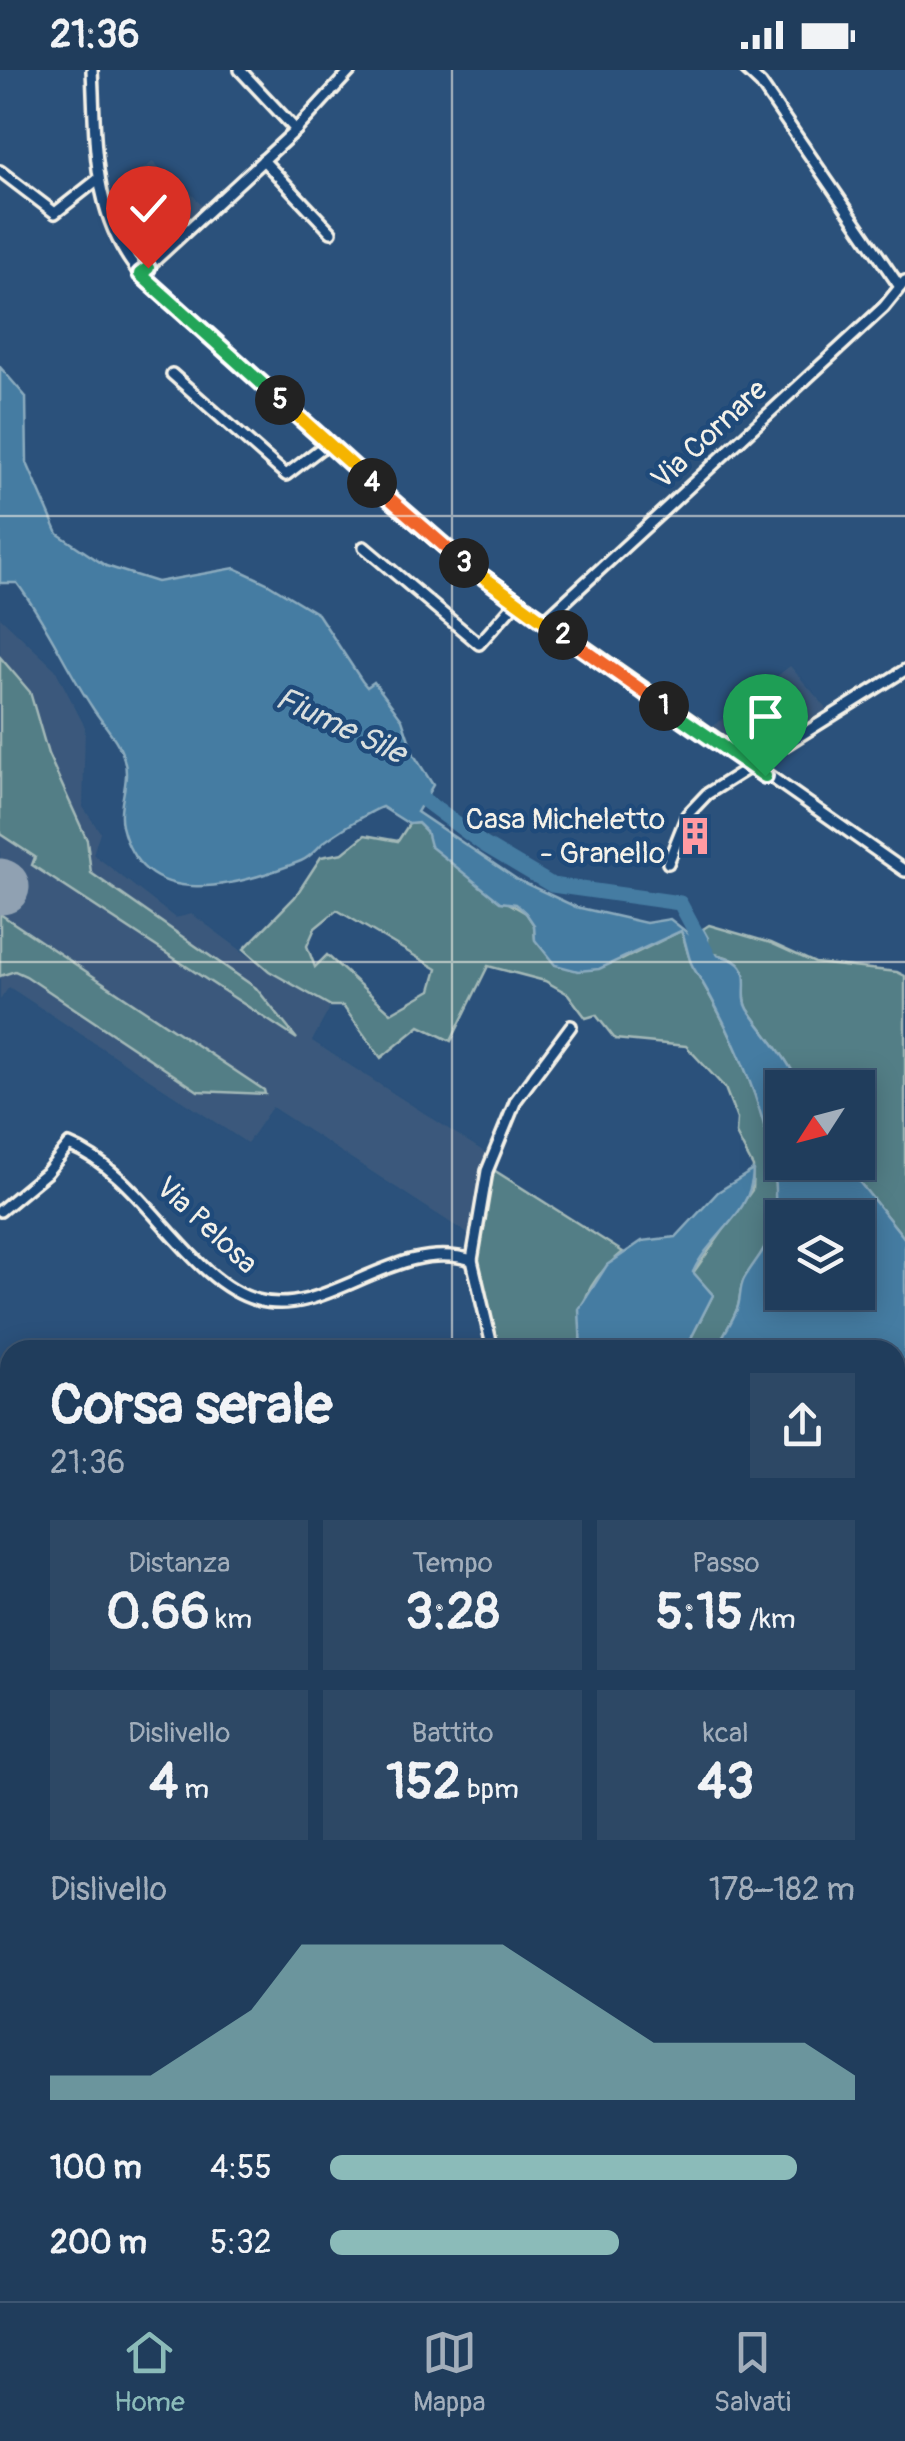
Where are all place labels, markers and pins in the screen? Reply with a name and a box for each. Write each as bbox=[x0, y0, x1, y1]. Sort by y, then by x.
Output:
pin bbox=[106, 166, 191, 269]
pin: 5 bbox=[255, 375, 305, 425]
pin: 4 bbox=[347, 458, 397, 508]
pin: 3 bbox=[439, 538, 489, 588]
pin: 2 bbox=[538, 610, 588, 660]
pin bbox=[723, 674, 808, 777]
pin: 1 bbox=[639, 681, 689, 731]
place label: Casa Micheletto - Granello bbox=[465, 801, 665, 872]
building icon: Casa Micheletto - Granello bbox=[674, 815, 716, 857]

